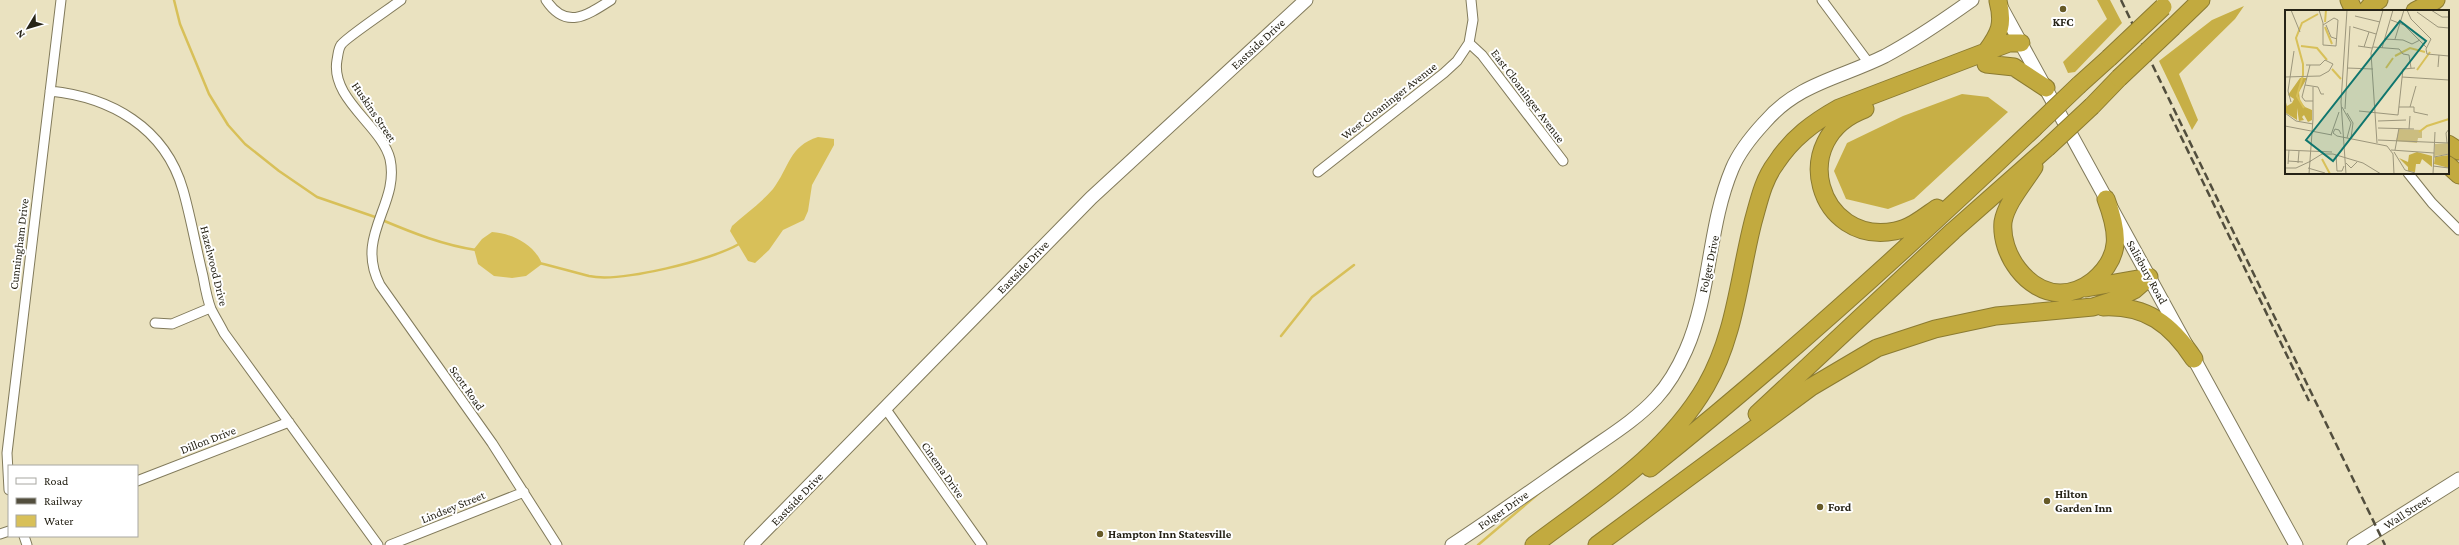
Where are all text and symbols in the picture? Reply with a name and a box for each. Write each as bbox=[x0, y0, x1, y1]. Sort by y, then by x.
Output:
marker: KFC bbox=[2058, 4, 2068, 14]
north arrow bbox=[8, 8, 48, 48]
inset map bbox=[2285, 10, 2449, 174]
place label: KFC bbox=[2052, 15, 2074, 29]
street label: Eastside Drive bbox=[1228, 16, 1288, 72]
text: N bbox=[13, 27, 27, 41]
street label: East Cloaninger Avenue bbox=[1488, 46, 1568, 146]
street label: West Cloaninger Avenue bbox=[1338, 59, 1440, 143]
street label: Huskins Street bbox=[349, 79, 400, 146]
street label: Cunningham Drive bbox=[6, 198, 32, 290]
street label: Hazelwood Drive bbox=[197, 224, 231, 308]
street label: Folger Drive bbox=[1696, 234, 1722, 294]
street label: Eastside Drive bbox=[994, 238, 1052, 296]
street label: Salisbury Road bbox=[2124, 238, 2171, 307]
street label: Scott Road bbox=[447, 363, 488, 413]
street label: Dillon Drive bbox=[178, 423, 238, 457]
street label: Cinema Drive bbox=[918, 439, 968, 501]
legend bbox=[8, 465, 138, 537]
street label: Eastside Drive bbox=[768, 470, 826, 528]
text: Road bbox=[44, 474, 69, 488]
street label: Lindsey Street bbox=[419, 487, 488, 526]
place label: Hilton Garden Inn bbox=[2055, 487, 2112, 515]
street label: Folger Drive bbox=[1475, 488, 1531, 532]
street label: Wall Street bbox=[2381, 491, 2434, 532]
text: Railway bbox=[44, 494, 83, 508]
marker: Hilton Garden Inn bbox=[2042, 496, 2052, 506]
place label: Ford bbox=[1828, 500, 1852, 514]
marker: Ford bbox=[1815, 502, 1825, 512]
text: Water bbox=[44, 514, 74, 528]
place label: Hampton Inn Statesville bbox=[1108, 527, 1232, 541]
marker: Hampton Inn Statesville bbox=[1095, 529, 1105, 539]

